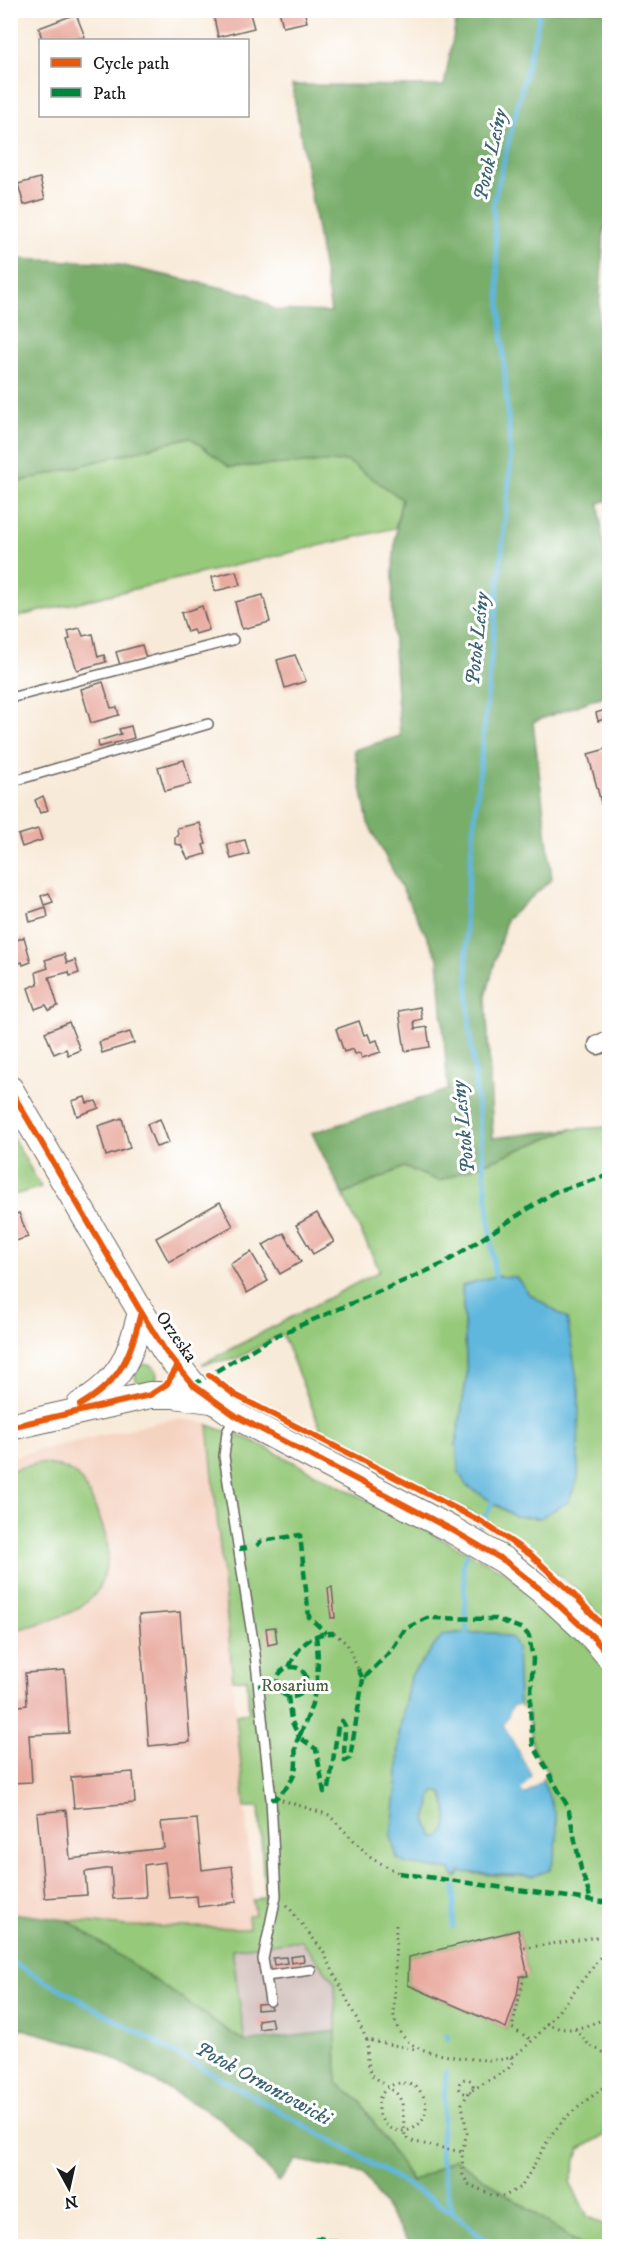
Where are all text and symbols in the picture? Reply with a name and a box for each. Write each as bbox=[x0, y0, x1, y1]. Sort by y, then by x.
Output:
legend bbox=[39, 39, 249, 117]
text: Cycle path bbox=[93, 53, 170, 75]
text: Path bbox=[93, 83, 127, 105]
water label: Potok Leśny bbox=[468, 106, 514, 203]
water label: Potok Leśny bbox=[461, 590, 495, 687]
water label: Potok Leśny bbox=[447, 1078, 481, 1175]
street label: Orzeska bbox=[151, 1307, 202, 1367]
park label: Rosarium bbox=[261, 1675, 329, 1697]
water label: Potok Ornontowicki bbox=[191, 2036, 337, 2132]
north arrow bbox=[39, 2158, 99, 2218]
text: N bbox=[63, 2191, 79, 2213]

